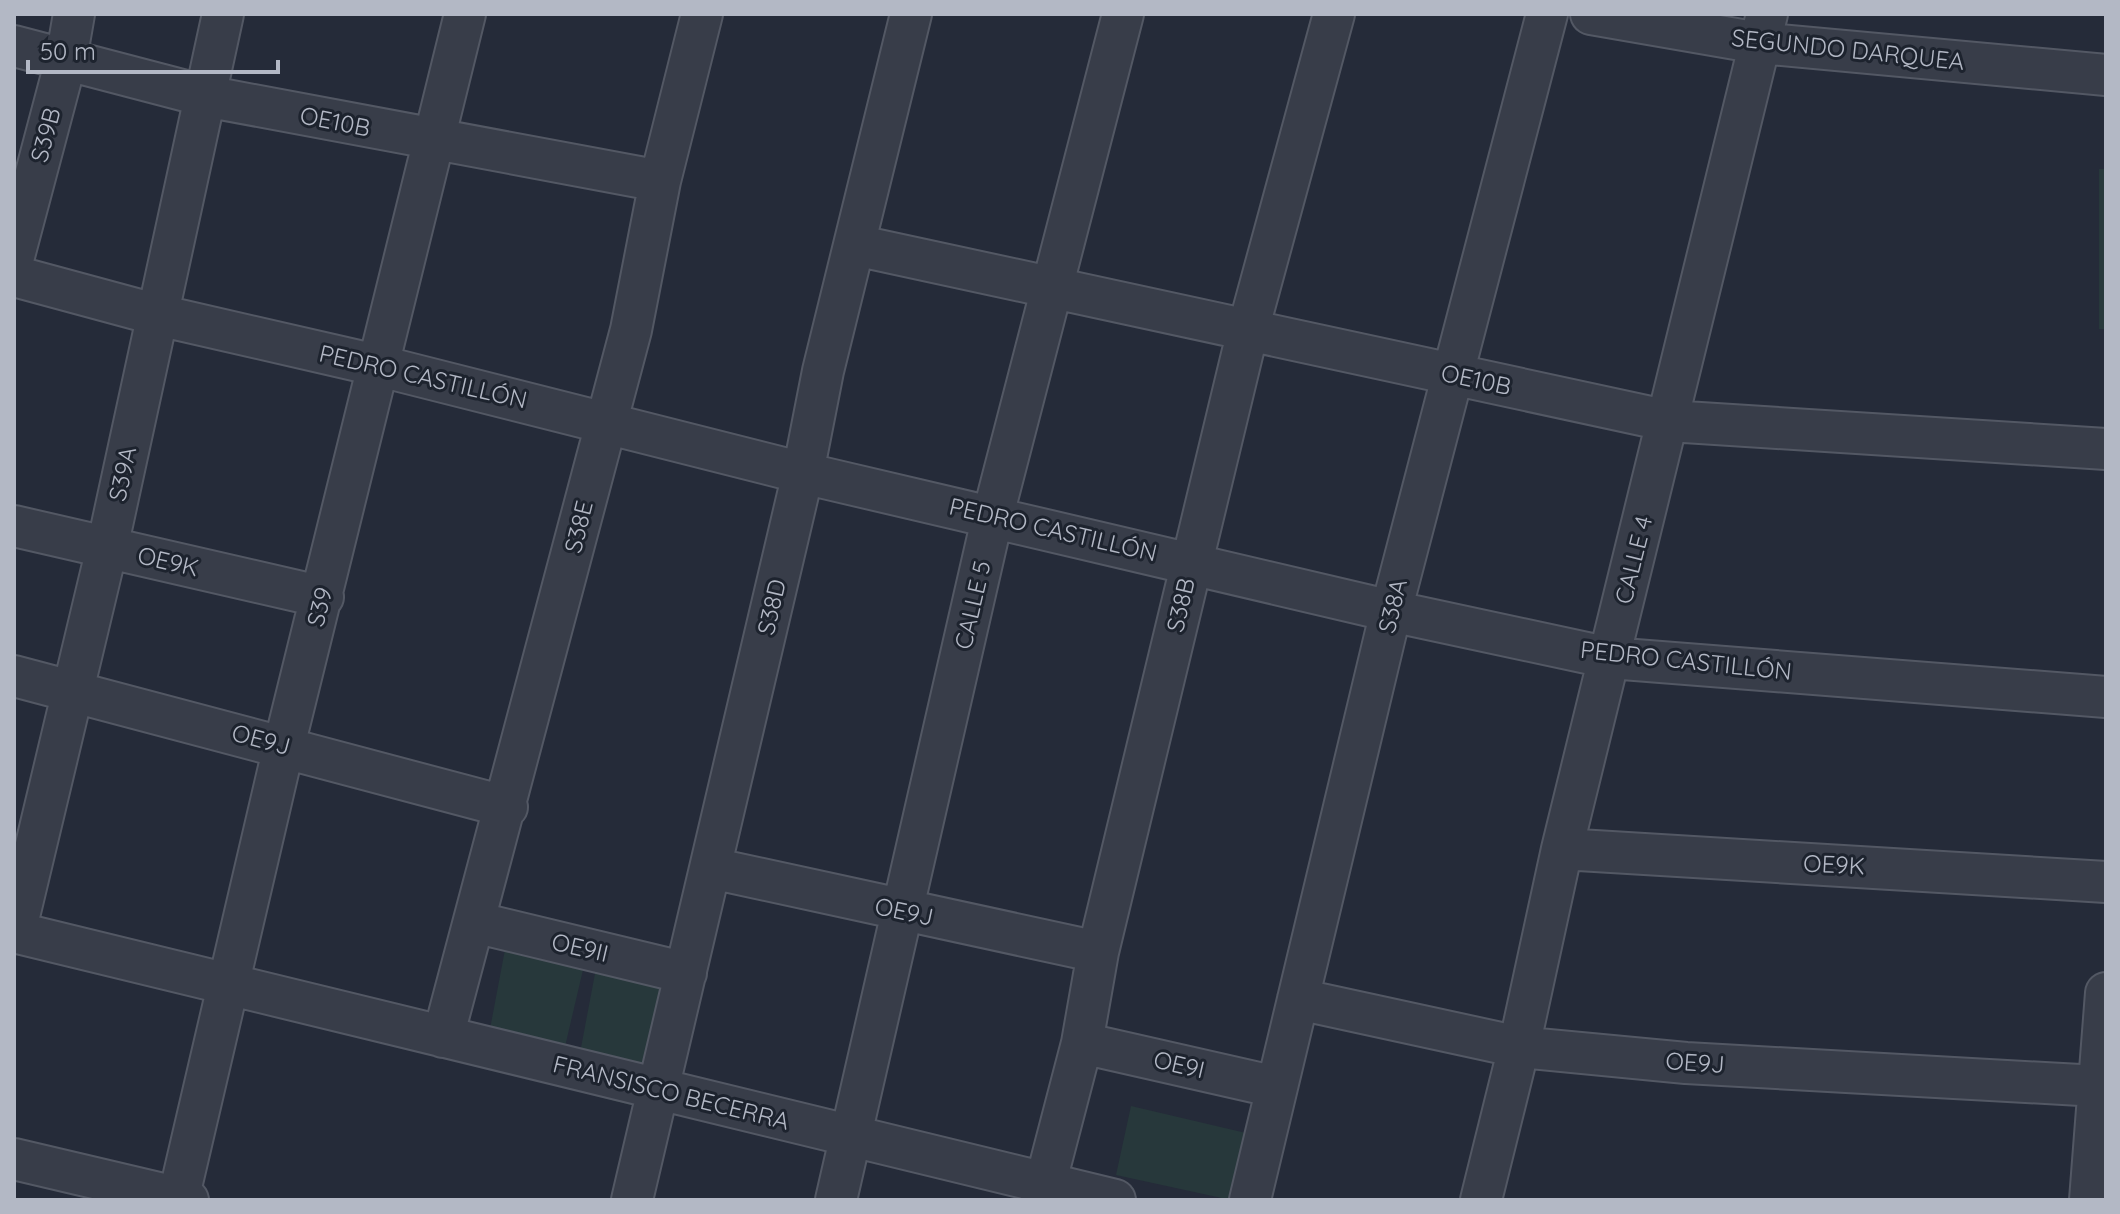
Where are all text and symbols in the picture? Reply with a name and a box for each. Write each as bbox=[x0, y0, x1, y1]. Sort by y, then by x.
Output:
street label: SEGUNDO DARQUEA bbox=[1730, 22, 1966, 76]
scale bar bbox=[28, 24, 278, 74]
text: 50 m bbox=[40, 36, 96, 66]
street label: OE10B bbox=[298, 100, 373, 142]
street label: S39B bbox=[23, 104, 67, 165]
street label: PEDRO CASTILLÓN bbox=[316, 338, 530, 415]
street label: OE10B bbox=[1438, 357, 1514, 401]
street label: S39A bbox=[102, 444, 142, 504]
street label: PEDRO CASTILLÓN bbox=[946, 491, 1160, 568]
street label: S38E bbox=[557, 498, 599, 556]
street label: CALLE 4 bbox=[1608, 513, 1658, 607]
street label: OE9K bbox=[135, 539, 202, 583]
street label: CALLE 5 bbox=[947, 558, 997, 652]
street label: S38B bbox=[1159, 575, 1201, 635]
street label: S38D bbox=[750, 576, 792, 638]
street label: S38A bbox=[1371, 576, 1413, 636]
street label: S39 bbox=[300, 584, 338, 630]
street label: PEDRO CASTILLÓN bbox=[1579, 634, 1793, 686]
street label: OE9J bbox=[229, 717, 294, 761]
street label: OE9K bbox=[1803, 847, 1866, 881]
street label: OE9J bbox=[872, 890, 936, 932]
street label: OE9II bbox=[549, 926, 612, 968]
street label: OE9I bbox=[1151, 1044, 1208, 1084]
street label: OE9J bbox=[1665, 1045, 1726, 1079]
street label: FRANSISCO BECERRA bbox=[550, 1048, 793, 1136]

